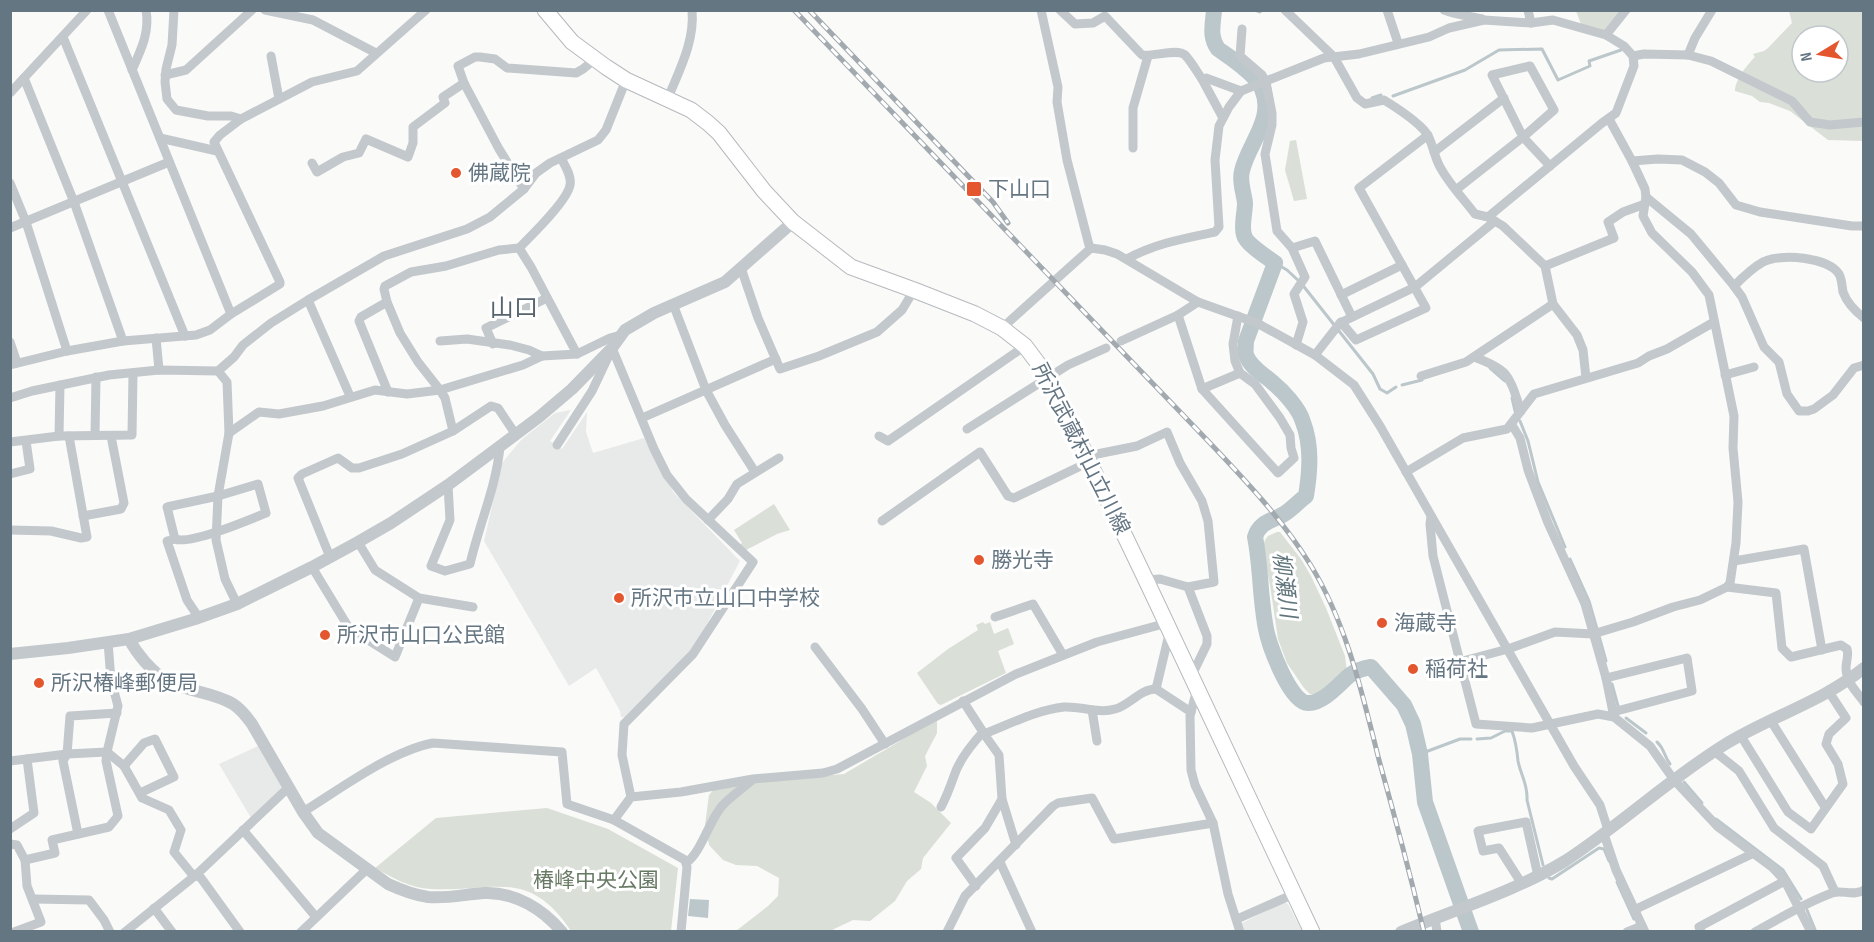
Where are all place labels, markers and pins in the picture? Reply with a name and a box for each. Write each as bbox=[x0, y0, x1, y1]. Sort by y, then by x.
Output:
place label: 佛蔵院 bbox=[468, 161, 531, 186]
marker: 佛蔵院 bbox=[449, 166, 463, 180]
place label: 下山口 bbox=[988, 177, 1051, 202]
marker: 下山口 bbox=[965, 180, 983, 198]
place label: 勝光寺 bbox=[991, 548, 1054, 573]
marker: 勝光寺 bbox=[972, 553, 986, 567]
place label: 所沢市立山口中学校 bbox=[631, 586, 820, 611]
marker: 所沢市立山口中学校 bbox=[612, 591, 626, 605]
place label: 海蔵寺 bbox=[1394, 611, 1457, 636]
marker: 海蔵寺 bbox=[1375, 616, 1389, 630]
place label: 所沢市山口公民館 bbox=[337, 623, 505, 648]
marker: 所沢市山口公民館 bbox=[318, 628, 332, 642]
place label: 稲荷社 bbox=[1425, 657, 1488, 682]
marker: 稲荷社 bbox=[1406, 662, 1420, 676]
place label: 所沢椿峰郵便局 bbox=[51, 671, 198, 696]
marker: 所沢椿峰郵便局 bbox=[32, 676, 46, 690]

